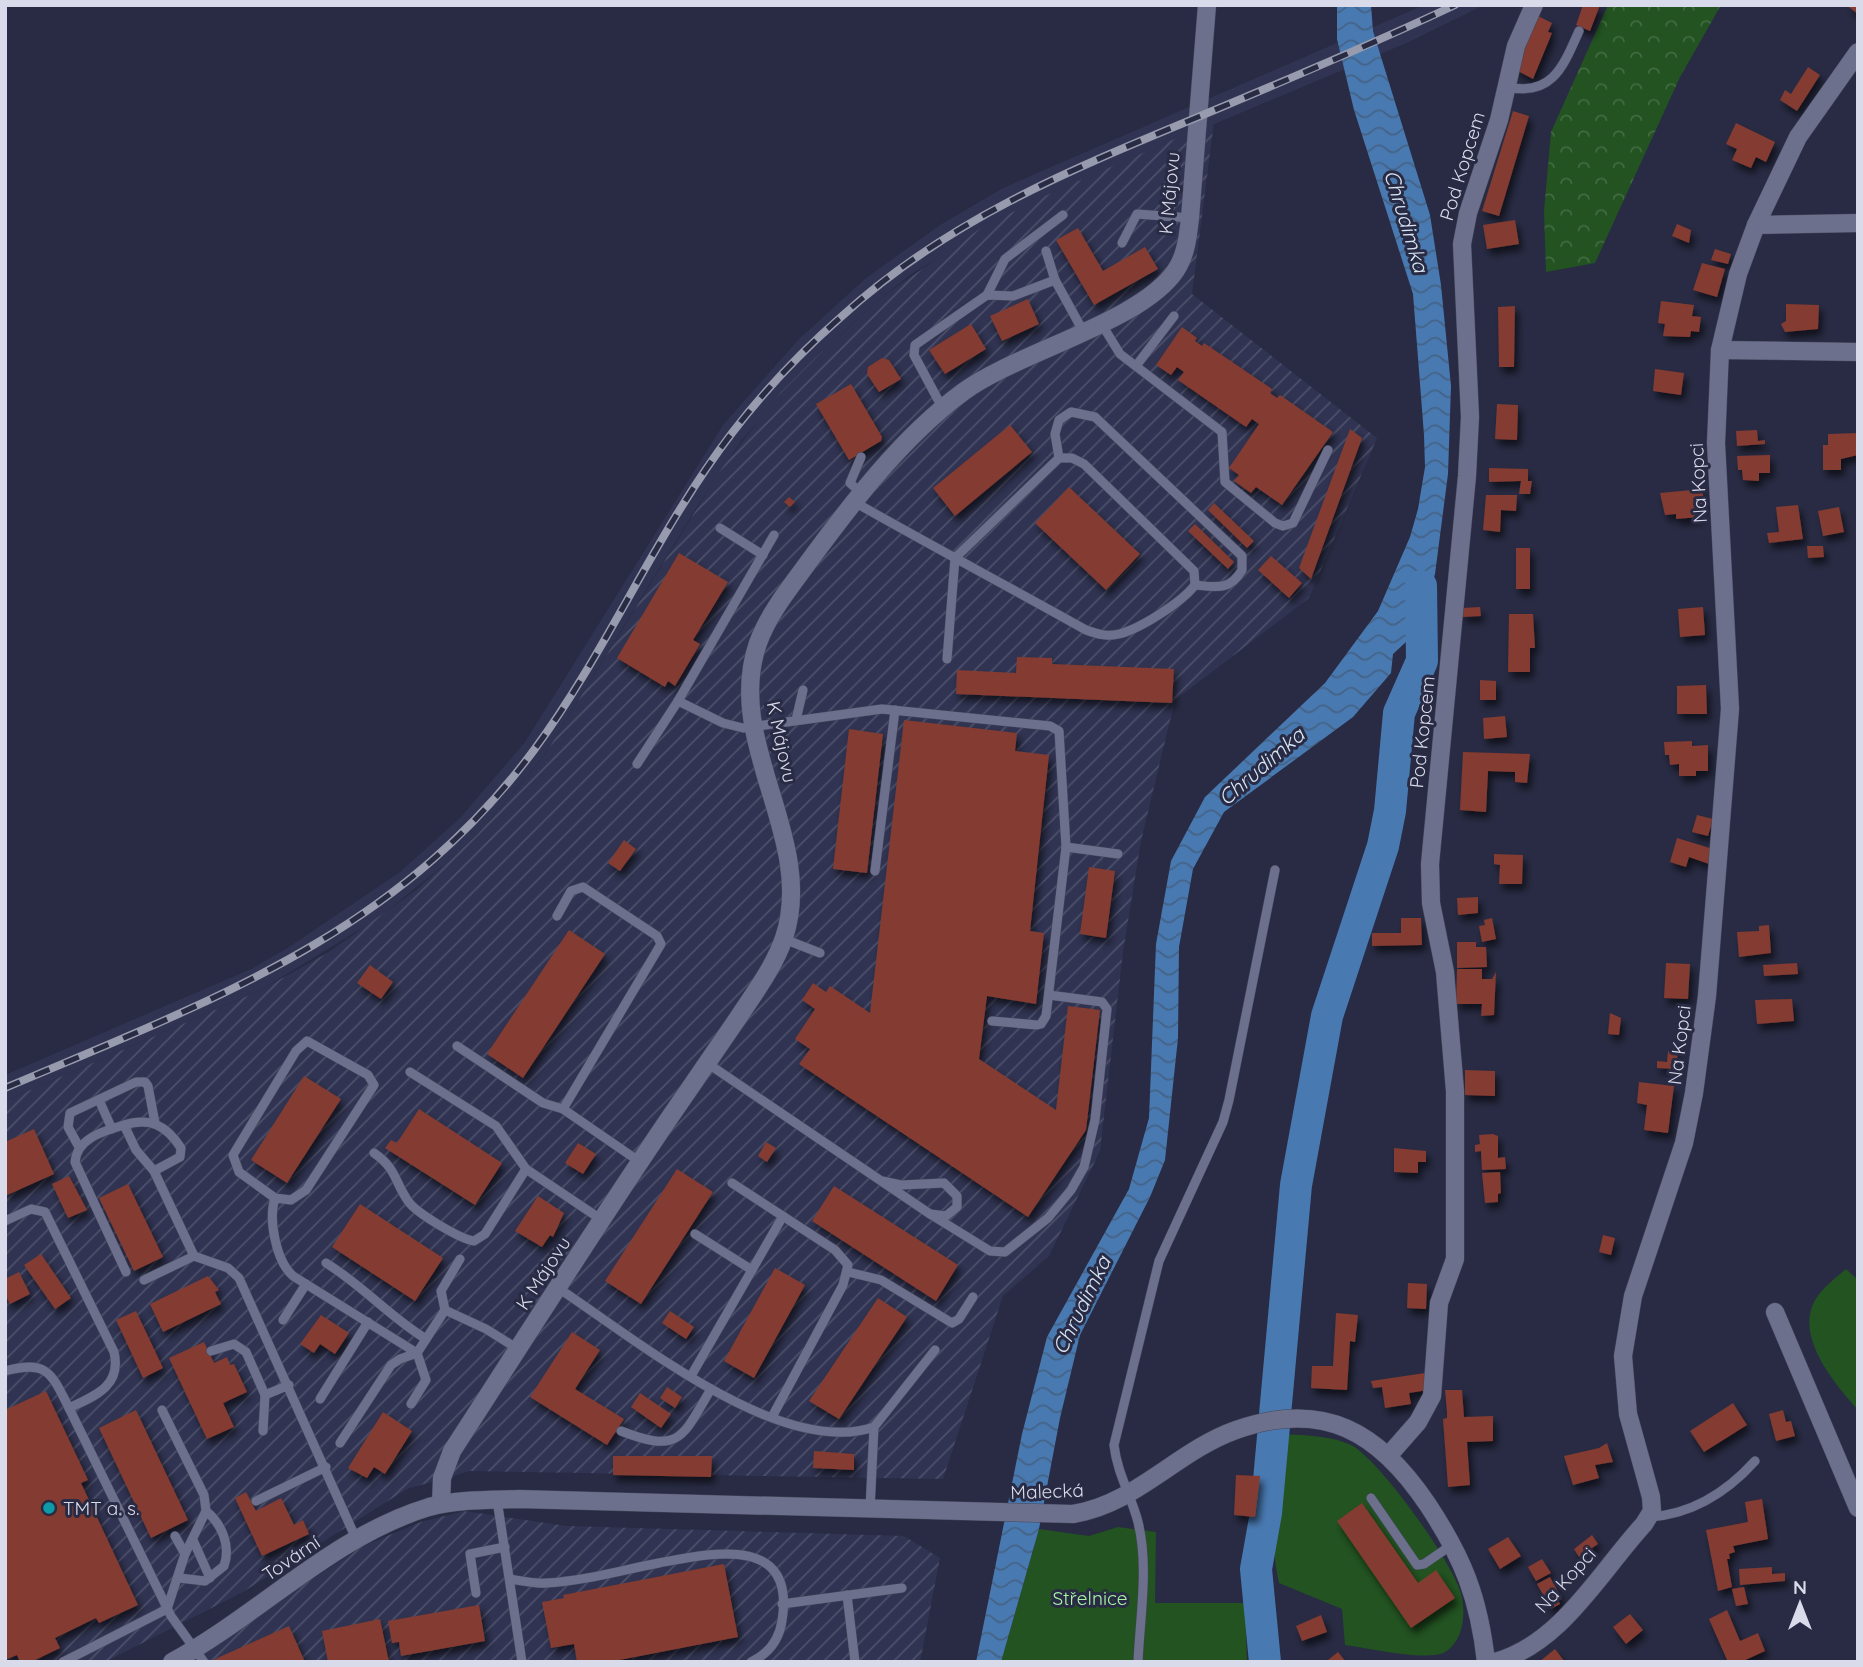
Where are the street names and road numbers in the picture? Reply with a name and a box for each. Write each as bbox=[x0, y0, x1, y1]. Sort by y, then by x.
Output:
street label: Pod Kopcem bbox=[1434, 109, 1490, 223]
street label: K Májovu bbox=[1153, 151, 1185, 235]
street label: Na Kopci bbox=[1684, 442, 1712, 524]
street label: Pod Kopcem bbox=[1404, 675, 1440, 789]
street label: K Májovu bbox=[762, 699, 802, 785]
street label: Na Kopci bbox=[1662, 1004, 1696, 1086]
street label: K Májovu bbox=[510, 1232, 576, 1314]
street label: Malecká bbox=[1010, 1478, 1084, 1504]
street label: Tovární bbox=[258, 1530, 325, 1586]
street label: Na Kopci bbox=[1529, 1542, 1601, 1618]

